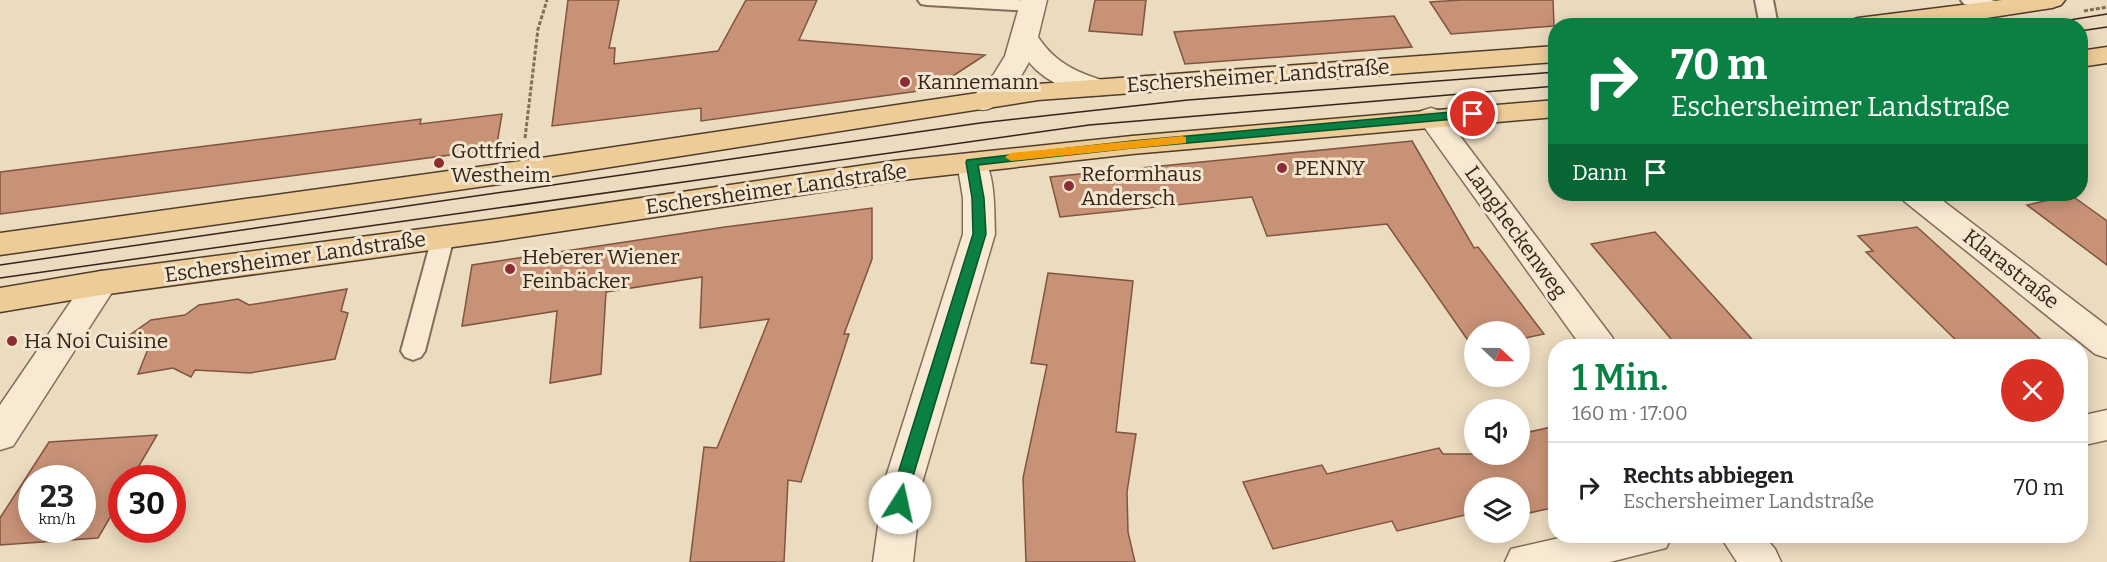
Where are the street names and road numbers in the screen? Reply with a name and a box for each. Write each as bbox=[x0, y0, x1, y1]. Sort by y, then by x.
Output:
street label: Eschersheimer Landstraße bbox=[1126, 54, 1390, 98]
street label: Eschersheimer Landstraße bbox=[644, 158, 908, 220]
street label: Langheckenweg bbox=[1459, 161, 1573, 304]
street label: Klarastraße bbox=[1958, 223, 2064, 315]
street label: Eschersheimer Landstraße bbox=[163, 226, 427, 288]

